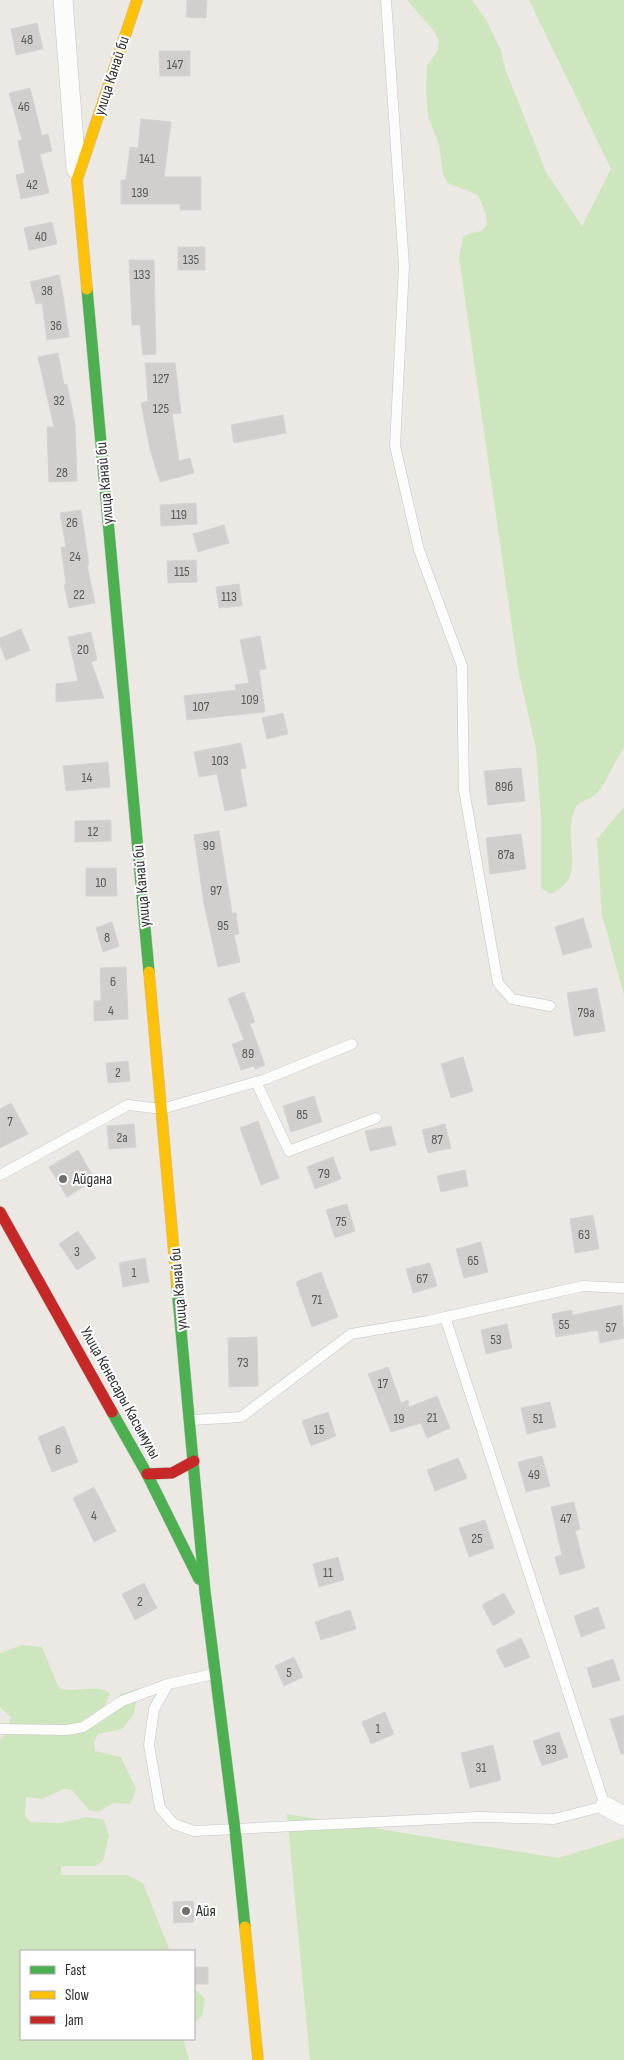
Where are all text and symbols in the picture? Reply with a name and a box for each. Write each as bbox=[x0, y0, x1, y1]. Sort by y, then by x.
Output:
house number: 48 bbox=[21, 31, 33, 48]
street label: улица Канай би bbox=[90, 34, 134, 118]
house number: 147 bbox=[167, 56, 184, 73]
house number: 46 bbox=[18, 98, 30, 115]
house number: 141 bbox=[139, 150, 155, 167]
house number: 42 bbox=[26, 176, 38, 193]
house number: 139 bbox=[132, 184, 148, 201]
house number: 40 bbox=[35, 228, 47, 245]
house number: 135 bbox=[183, 251, 200, 268]
house number: 133 bbox=[134, 266, 150, 283]
house number: 38 bbox=[41, 282, 53, 299]
house number: 36 bbox=[50, 317, 62, 334]
house number: 127 bbox=[153, 370, 170, 387]
house number: 32 bbox=[53, 392, 65, 409]
house number: 125 bbox=[153, 400, 170, 417]
street label: улица Канай би bbox=[92, 441, 118, 525]
house number: 28 bbox=[56, 464, 68, 481]
house number: 119 bbox=[171, 506, 187, 523]
house number: 26 bbox=[66, 514, 78, 531]
house number: 24 bbox=[69, 548, 81, 565]
house number: 115 bbox=[174, 563, 190, 580]
house number: 22 bbox=[73, 586, 85, 603]
house number: 113 bbox=[221, 588, 237, 605]
house number: 20 bbox=[77, 641, 89, 658]
house number: 109 bbox=[241, 691, 259, 708]
house number: 107 bbox=[193, 698, 210, 715]
house number: 103 bbox=[211, 752, 229, 769]
house number: 14 bbox=[82, 769, 93, 786]
house number: 89б bbox=[495, 778, 513, 795]
house number: 12 bbox=[88, 823, 99, 840]
house number: 99 bbox=[203, 837, 215, 854]
street label: улица Канай би bbox=[129, 844, 155, 928]
house number: 87а bbox=[498, 846, 514, 863]
house number: 10 bbox=[95, 874, 107, 891]
house number: 97 bbox=[210, 882, 222, 899]
house number: 95 bbox=[217, 917, 229, 934]
house number: 8 bbox=[104, 929, 110, 946]
house number: 6 bbox=[110, 973, 116, 990]
house number: 4 bbox=[108, 1002, 114, 1019]
house number: 79а bbox=[577, 1004, 595, 1021]
house number: 89 bbox=[242, 1045, 254, 1062]
house number: 2 bbox=[115, 1064, 121, 1081]
house number: 85 bbox=[296, 1106, 308, 1123]
house number: 7 bbox=[7, 1113, 13, 1130]
house number: 2а bbox=[116, 1129, 128, 1146]
house number: 87 bbox=[431, 1131, 443, 1148]
house number: 79 bbox=[318, 1165, 330, 1182]
place label: Айдана bbox=[72, 1170, 112, 1189]
marker: Айдана bbox=[57, 1173, 69, 1185]
house number: 75 bbox=[335, 1213, 347, 1230]
house number: 63 bbox=[578, 1226, 590, 1243]
house number: 3 bbox=[74, 1243, 80, 1260]
street label: улица Канай би bbox=[166, 1247, 192, 1331]
house number: 65 bbox=[467, 1252, 479, 1269]
house number: 1 bbox=[132, 1264, 137, 1281]
house number: 67 bbox=[416, 1270, 428, 1287]
house number: 71 bbox=[312, 1291, 322, 1308]
house number: 55 bbox=[558, 1316, 570, 1333]
house number: 57 bbox=[605, 1319, 617, 1336]
street label: Улица Кенесары Касымулы bbox=[76, 1324, 164, 1462]
house number: 53 bbox=[490, 1331, 502, 1348]
house number: 73 bbox=[237, 1354, 249, 1371]
house number: 17 bbox=[378, 1375, 389, 1392]
house number: 21 bbox=[427, 1409, 437, 1426]
house number: 19 bbox=[393, 1410, 405, 1427]
house number: 51 bbox=[533, 1410, 543, 1427]
house number: 15 bbox=[314, 1421, 325, 1438]
house number: 6 bbox=[55, 1441, 61, 1458]
house number: 49 bbox=[528, 1466, 540, 1483]
house number: 4 bbox=[91, 1507, 97, 1524]
house number: 47 bbox=[560, 1510, 572, 1527]
house number: 25 bbox=[471, 1530, 483, 1547]
house number: 11 bbox=[323, 1564, 333, 1581]
house number: 2 bbox=[137, 1593, 143, 1610]
house number: 5 bbox=[286, 1664, 292, 1681]
house number: 1 bbox=[376, 1720, 381, 1737]
house number: 33 bbox=[545, 1741, 557, 1758]
house number: 31 bbox=[476, 1759, 486, 1776]
place label: Айя bbox=[195, 1902, 216, 1921]
marker: Айя bbox=[180, 1905, 192, 1917]
legend bbox=[20, 1950, 195, 2040]
text: Fast bbox=[65, 1961, 87, 1980]
text: Slow bbox=[65, 1986, 89, 2005]
text: Jam bbox=[64, 2011, 83, 2030]

